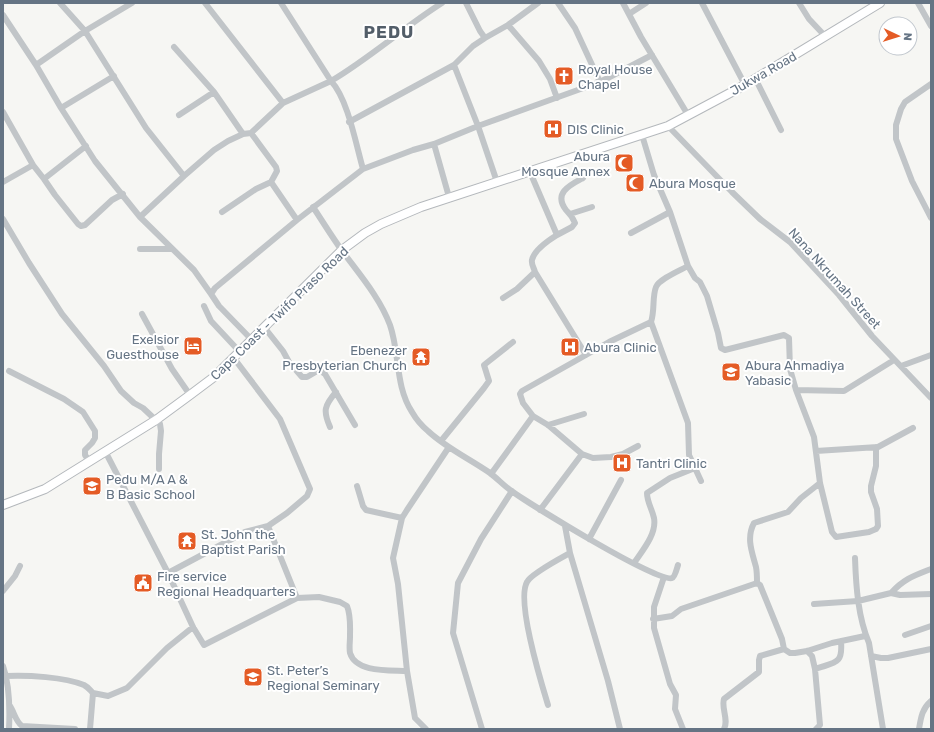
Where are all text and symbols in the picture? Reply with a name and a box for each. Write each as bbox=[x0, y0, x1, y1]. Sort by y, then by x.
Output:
north arrow bbox=[878, 16, 918, 56]
district label: PEDU bbox=[364, 22, 414, 42]
text: N bbox=[901, 32, 914, 41]
street label: Jukwa Road bbox=[727, 48, 799, 98]
place label: Royal House Chapel bbox=[578, 62, 653, 92]
church icon: Royal House Chapel bbox=[553, 65, 575, 87]
hospital icon: DIS Clinic bbox=[542, 118, 564, 140]
place label: DIS Clinic bbox=[567, 122, 624, 137]
place label: Abura Mosque Annex bbox=[521, 149, 610, 179]
mosque icon: Abura Mosque Annex bbox=[613, 152, 635, 174]
mosque icon: Abura Mosque bbox=[624, 172, 646, 194]
place label: Abura Mosque bbox=[649, 176, 736, 191]
street label: Nana Nkrumah Street bbox=[785, 225, 884, 332]
street label: Cape Coast - Twifo Praso Road bbox=[207, 244, 351, 383]
place label: Exelsior Guesthouse bbox=[106, 332, 179, 362]
hotel icon: Exelsior Guesthouse bbox=[182, 335, 204, 357]
hospital icon: Abura Clinic bbox=[559, 336, 581, 358]
place label: Abura Clinic bbox=[584, 340, 657, 355]
place label: Ebenezer Presbyterian Church bbox=[282, 343, 407, 373]
temple icon: Ebenezer Presbyterian Church bbox=[410, 346, 432, 368]
place label: Abura Ahmadiya Yabasic bbox=[745, 358, 844, 388]
school or university icon: Abura Ahmadiya Yabasic bbox=[720, 361, 742, 383]
hospital icon: Tantri Clinic bbox=[611, 452, 633, 474]
place label: Tantri Clinic bbox=[636, 456, 707, 471]
place label: Pedu M/A A & B Basic School bbox=[106, 472, 195, 502]
school or university icon: Pedu M/A A & B Basic School bbox=[81, 475, 103, 497]
place label: St. John the Baptist Parish bbox=[201, 527, 286, 557]
temple icon: St. John the Baptist Parish bbox=[176, 530, 198, 552]
place label: Fire service Regional Headquarters bbox=[157, 569, 296, 600]
public building icon: Fire service Regional Headquarters bbox=[132, 572, 154, 594]
place label: St. Peter’s Regional Seminary bbox=[267, 663, 380, 694]
school or university icon: St. Peter’s Regional Seminary bbox=[242, 666, 264, 688]

